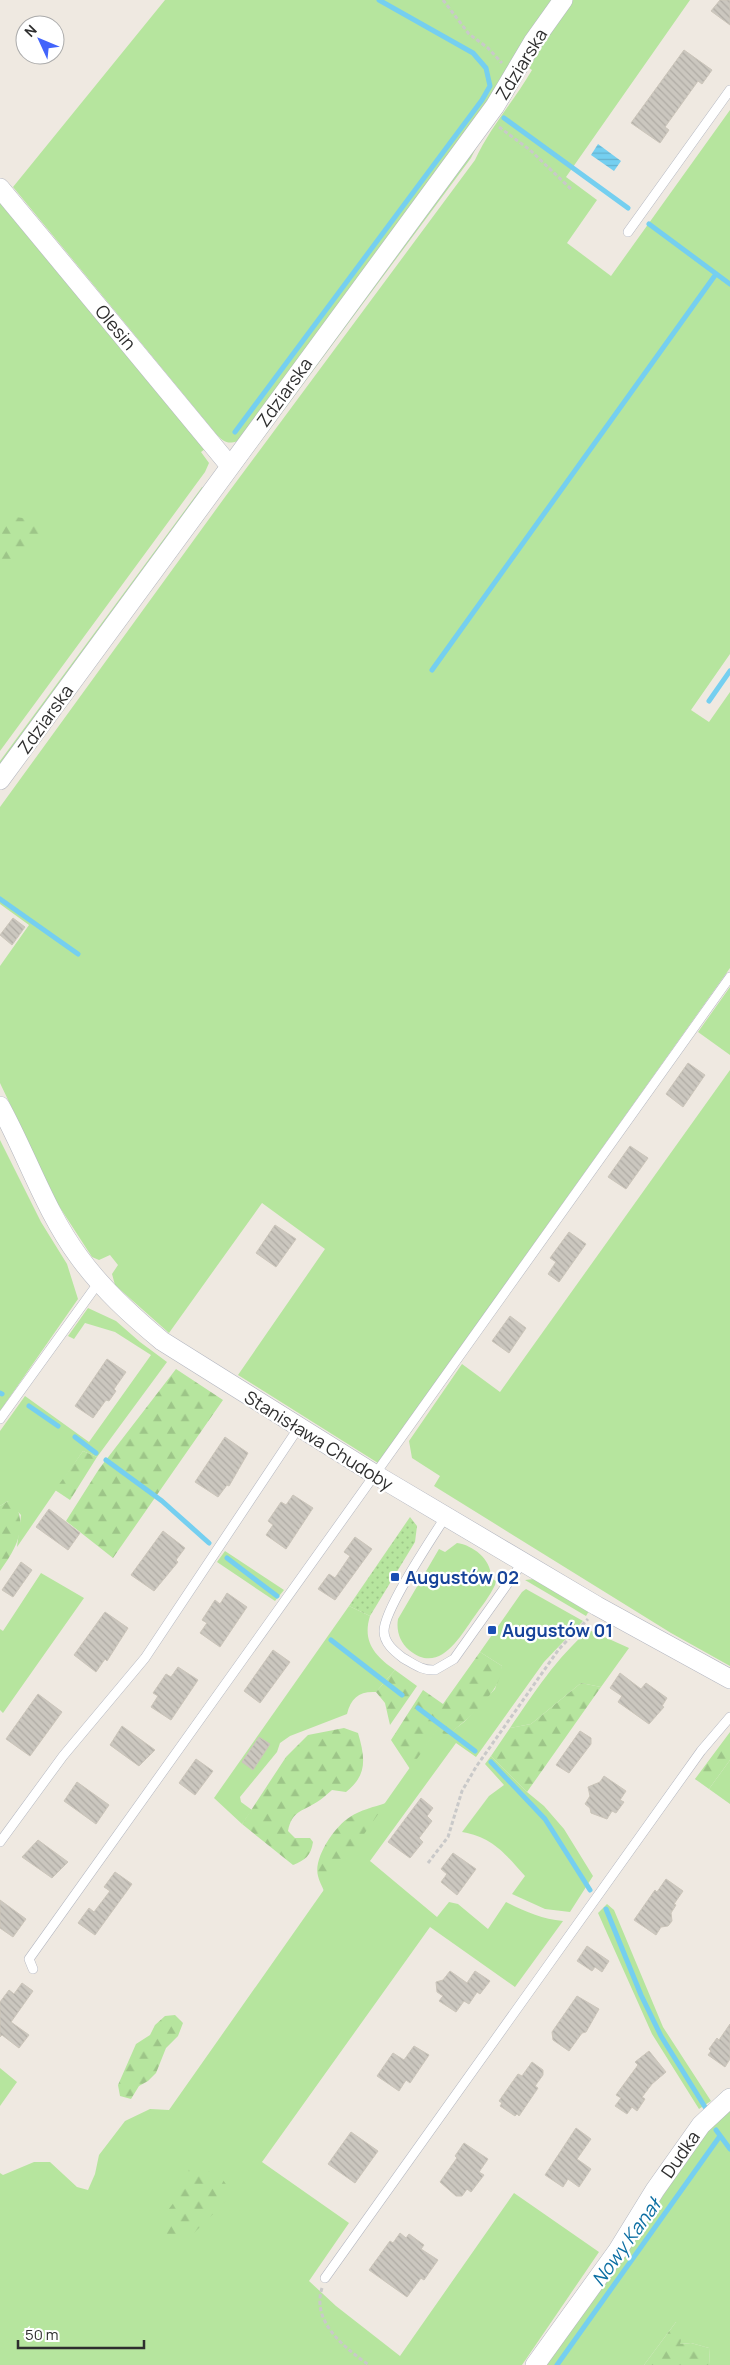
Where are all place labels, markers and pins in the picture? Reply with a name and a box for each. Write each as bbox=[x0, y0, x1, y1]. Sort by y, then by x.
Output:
place label: Augustów 02 bbox=[405, 1565, 519, 1589]
marker: Augustów 02 bbox=[389, 1571, 401, 1583]
place label: Augustów 01 bbox=[502, 1618, 613, 1642]
marker: Augustów 01 bbox=[486, 1624, 498, 1636]

